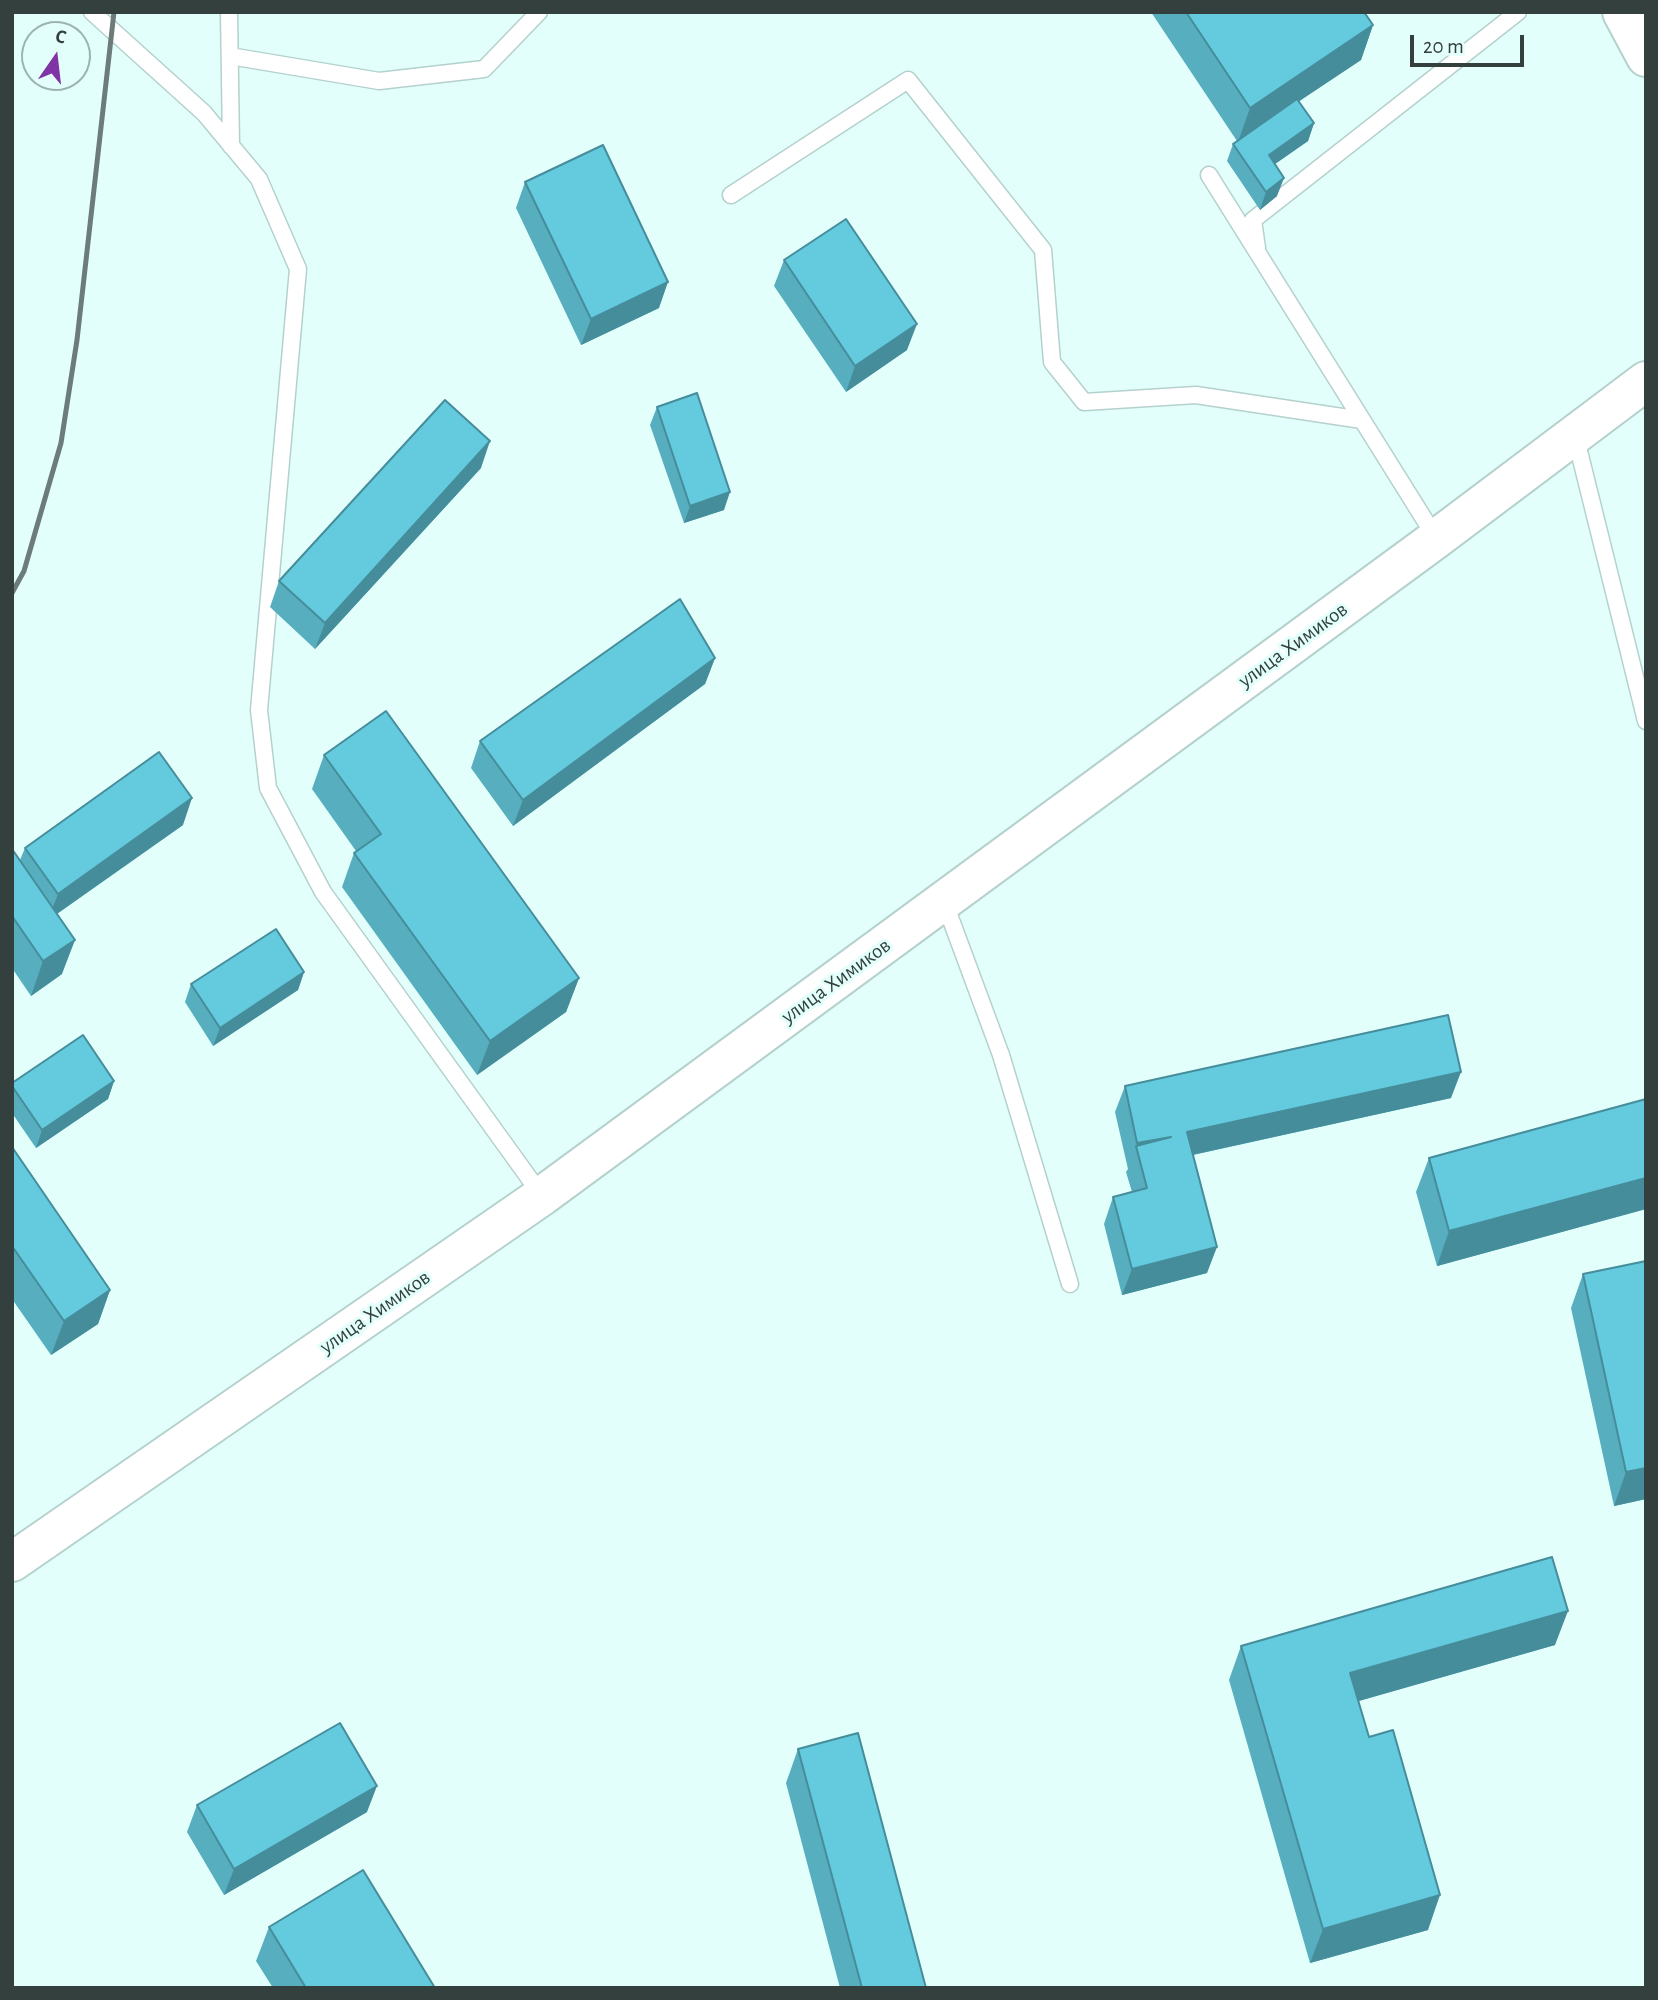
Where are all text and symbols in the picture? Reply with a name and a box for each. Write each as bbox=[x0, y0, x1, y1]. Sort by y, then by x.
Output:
north arrow bbox=[21, 21, 91, 91]
scale bar bbox=[1413, 21, 1527, 65]
text: С bbox=[53, 27, 68, 48]
text: 20 m bbox=[1423, 36, 1464, 57]
street label: улица Химиков bbox=[1233, 597, 1353, 693]
street label: улица Химиков bbox=[776, 933, 896, 1029]
street label: улица Химиков bbox=[315, 1265, 435, 1359]

